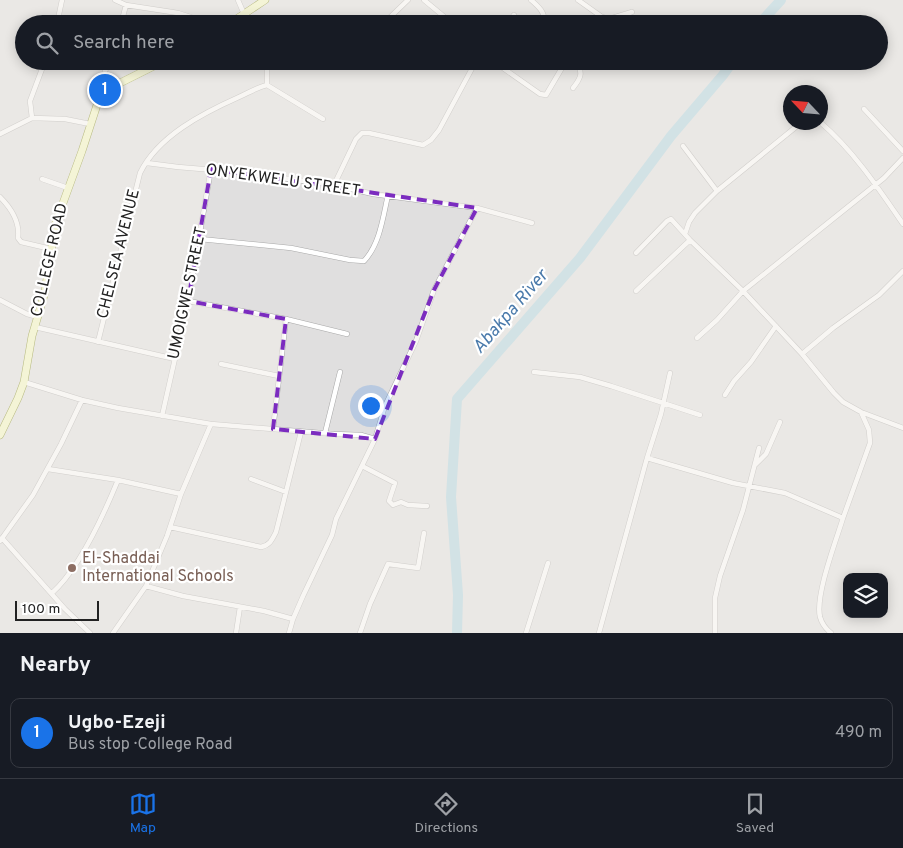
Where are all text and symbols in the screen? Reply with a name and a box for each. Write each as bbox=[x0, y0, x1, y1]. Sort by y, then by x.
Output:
search box bbox=[15, 15, 888, 70]
icon: search bbox=[33, 29, 61, 57]
text: Search here bbox=[73, 31, 175, 55]
pin: 1 bbox=[89, 71, 121, 109]
north arrow bbox=[783, 85, 828, 130]
street label: ONYEKWELU STREET bbox=[204, 160, 362, 202]
street label: CHELSEA AVENUE bbox=[93, 187, 145, 321]
street label: COLLEGE ROAD bbox=[27, 201, 73, 319]
street label: UMOIGWE STREET bbox=[164, 225, 212, 361]
water label: Abakpa River bbox=[468, 264, 555, 359]
your location bbox=[358, 393, 384, 419]
place label: El-Shaddai International Schools bbox=[82, 549, 234, 587]
marker: El-Shaddai International Schools bbox=[66, 562, 78, 574]
map controls bbox=[843, 573, 888, 618]
button: layers bbox=[843, 573, 888, 618]
scale bar bbox=[15, 598, 99, 621]
text: 100 m bbox=[22, 601, 60, 618]
text: Nearby bbox=[20, 652, 91, 679]
text: Ugbo-Ezeji bbox=[68, 711, 166, 735]
text: 1 bbox=[34, 723, 40, 743]
text: 490 m bbox=[835, 723, 882, 743]
text: Bus stop · College Road bbox=[68, 735, 232, 755]
tab: Map bbox=[129, 790, 157, 837]
tab: Directions bbox=[414, 790, 478, 837]
tab: Saved bbox=[736, 790, 774, 837]

